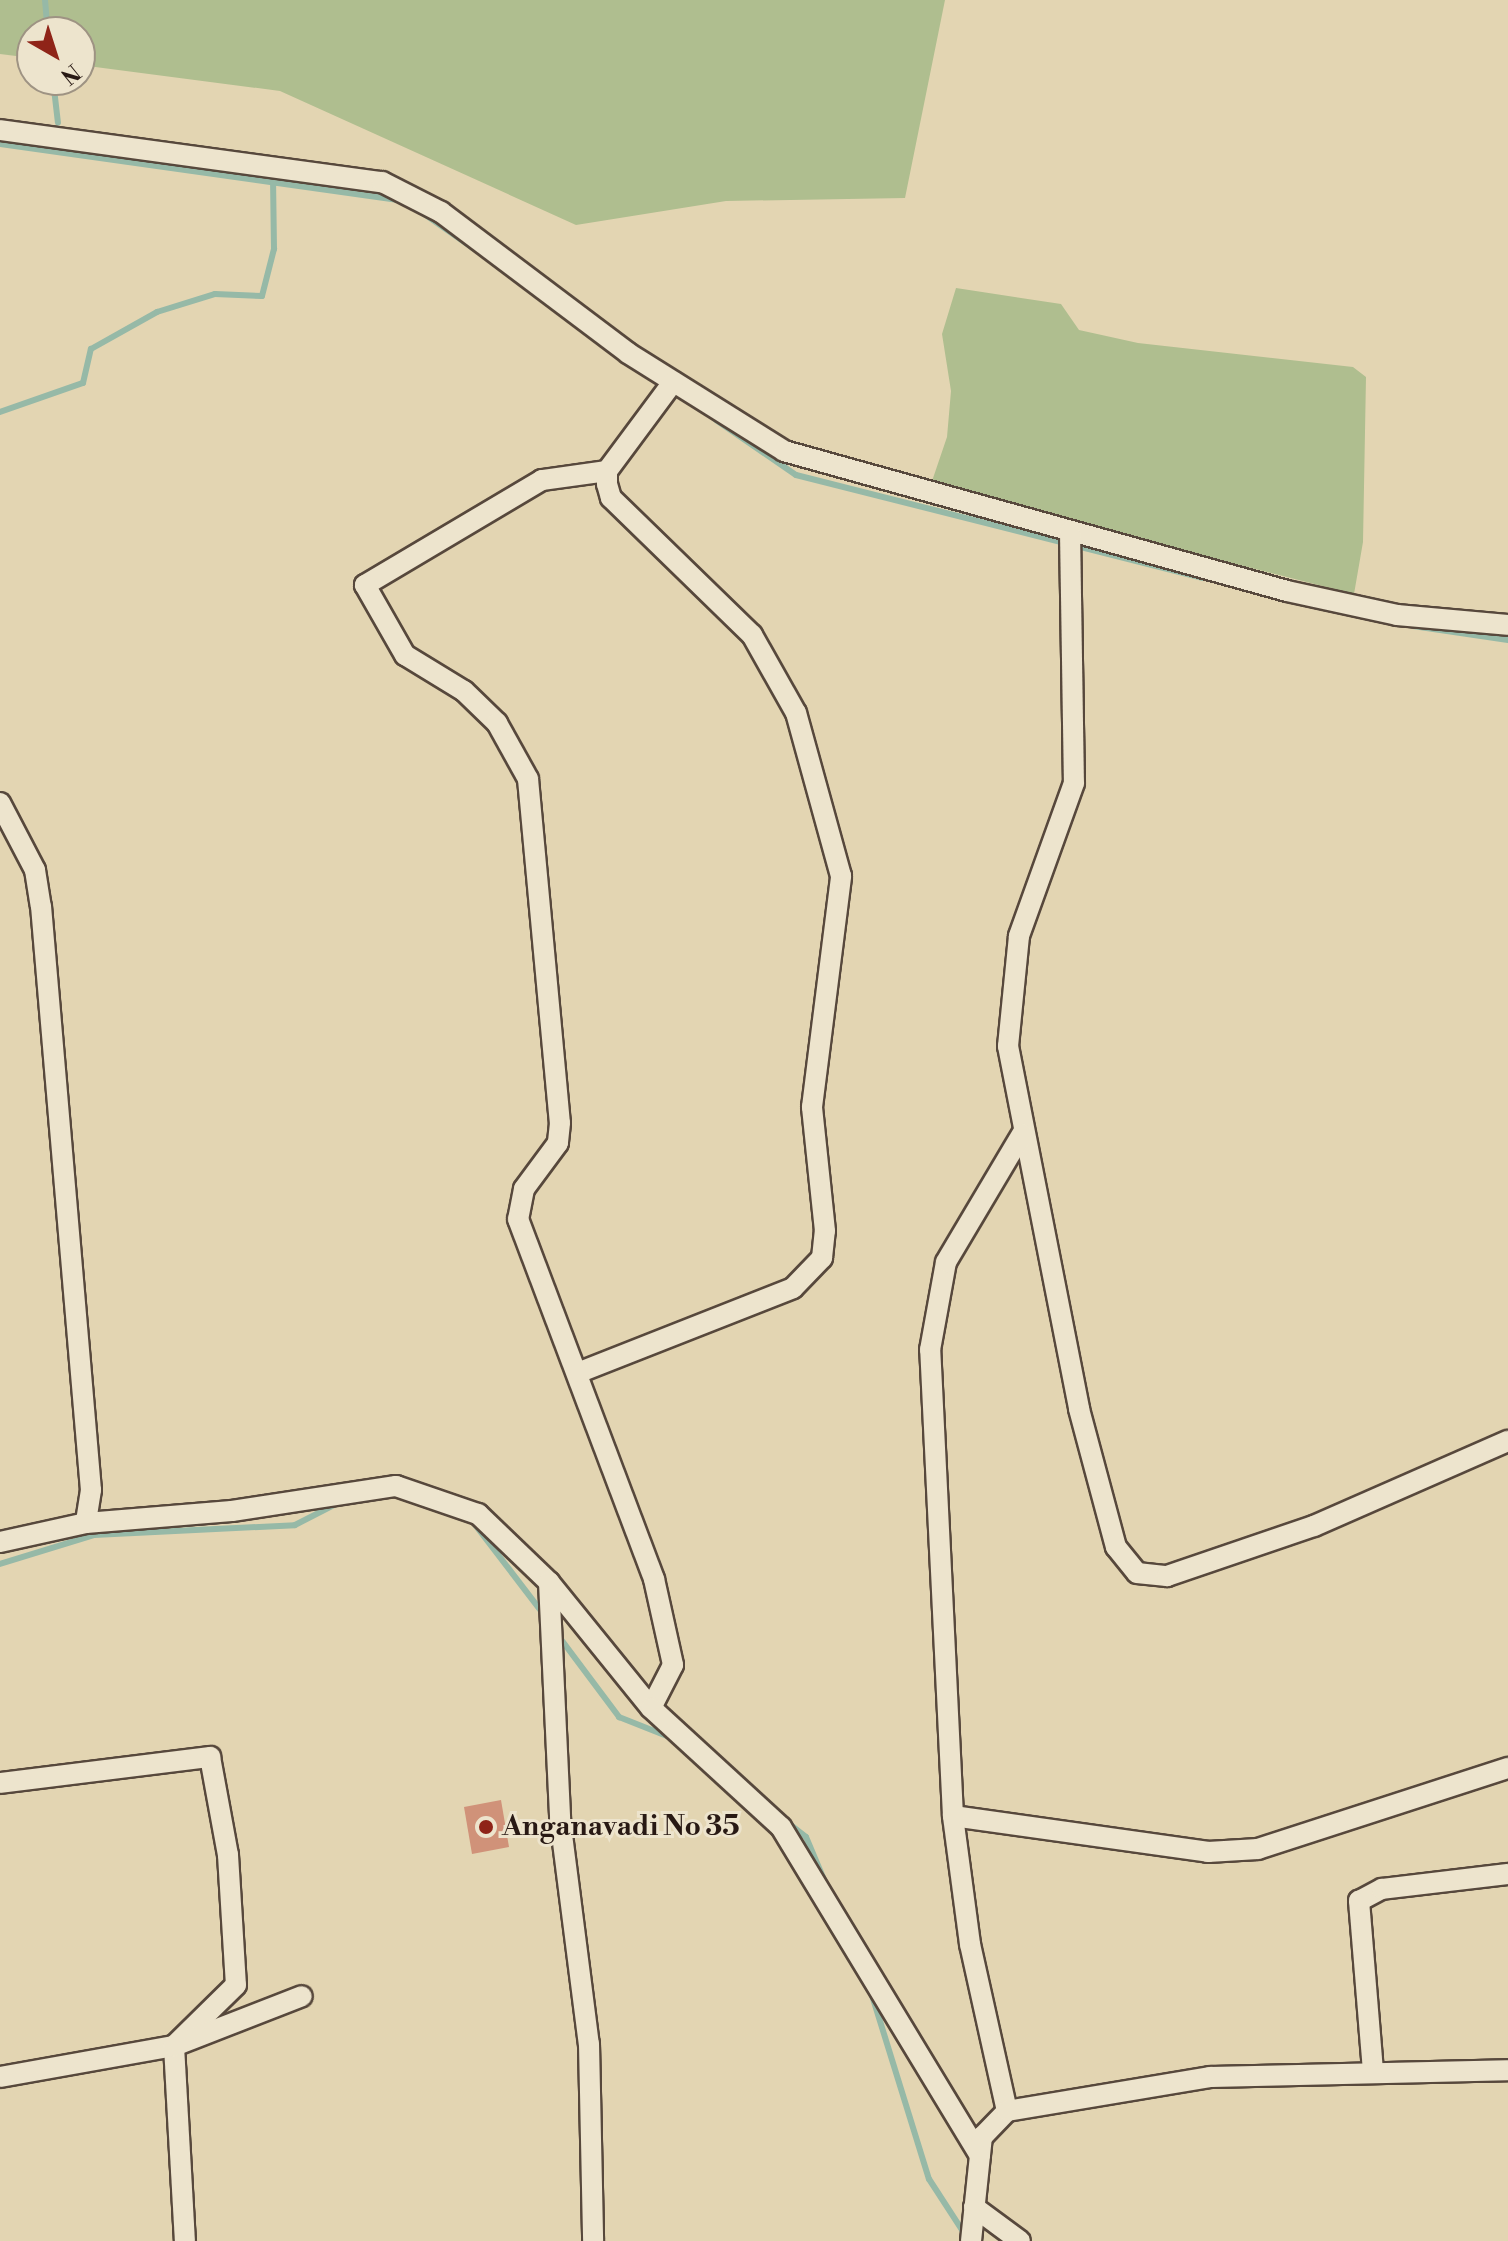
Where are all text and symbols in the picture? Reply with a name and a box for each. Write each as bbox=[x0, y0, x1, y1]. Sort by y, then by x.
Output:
north arrow bbox=[16, 16, 96, 96]
text: N bbox=[55, 58, 85, 89]
place label: Anganavadi No 35 bbox=[502, 1810, 740, 1844]
marker: Anganavadi No 35 bbox=[477, 1818, 495, 1836]

